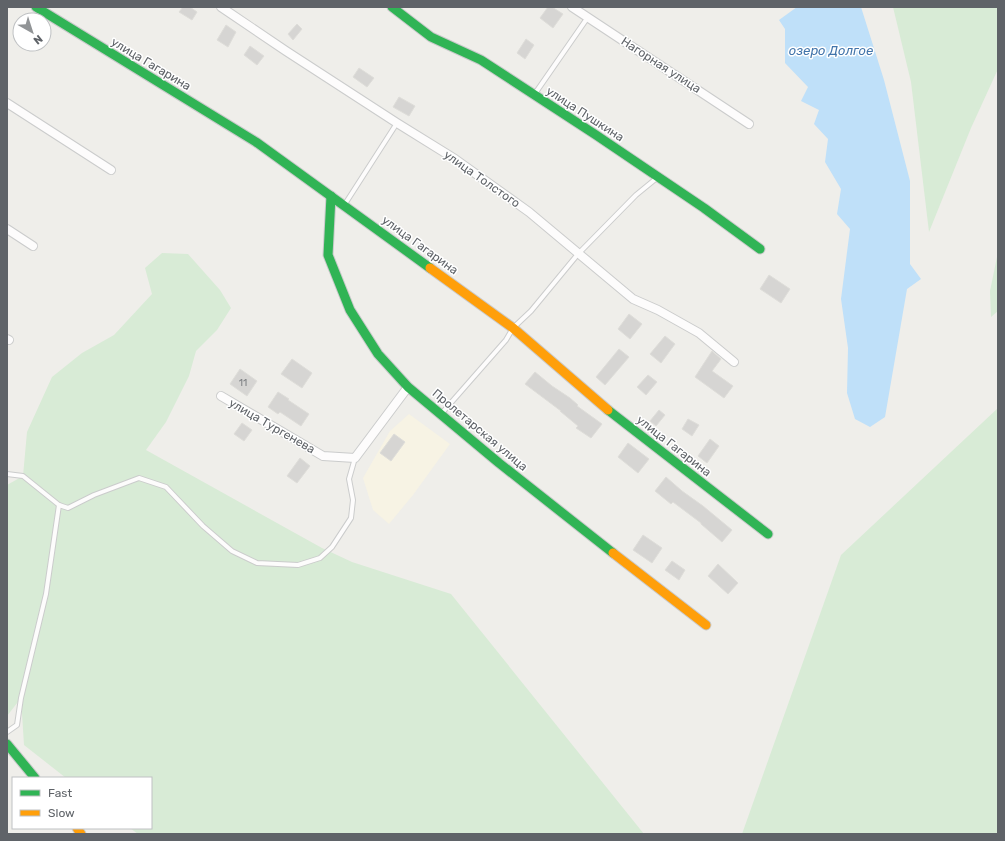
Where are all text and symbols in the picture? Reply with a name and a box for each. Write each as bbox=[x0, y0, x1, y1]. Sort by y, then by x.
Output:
north arrow bbox=[12, 12, 52, 52]
text: N bbox=[31, 32, 45, 47]
street label: Нагорная улица bbox=[619, 34, 703, 96]
street label: улица Гагарина bbox=[109, 35, 193, 93]
water label: озеро Долгое bbox=[789, 43, 873, 58]
street label: улица Пушкина bbox=[544, 84, 626, 144]
street label: улица Толстого bbox=[441, 148, 523, 211]
street label: улица Гагарина bbox=[379, 213, 461, 277]
house number: 11 bbox=[239, 377, 247, 389]
street label: Пролетарская улица bbox=[430, 386, 530, 474]
street label: улица Тургенева bbox=[226, 396, 318, 456]
street label: улица Гагарина bbox=[634, 413, 714, 479]
legend bbox=[12, 777, 152, 829]
text: Fast bbox=[48, 786, 72, 800]
text: Slow bbox=[48, 806, 75, 820]

